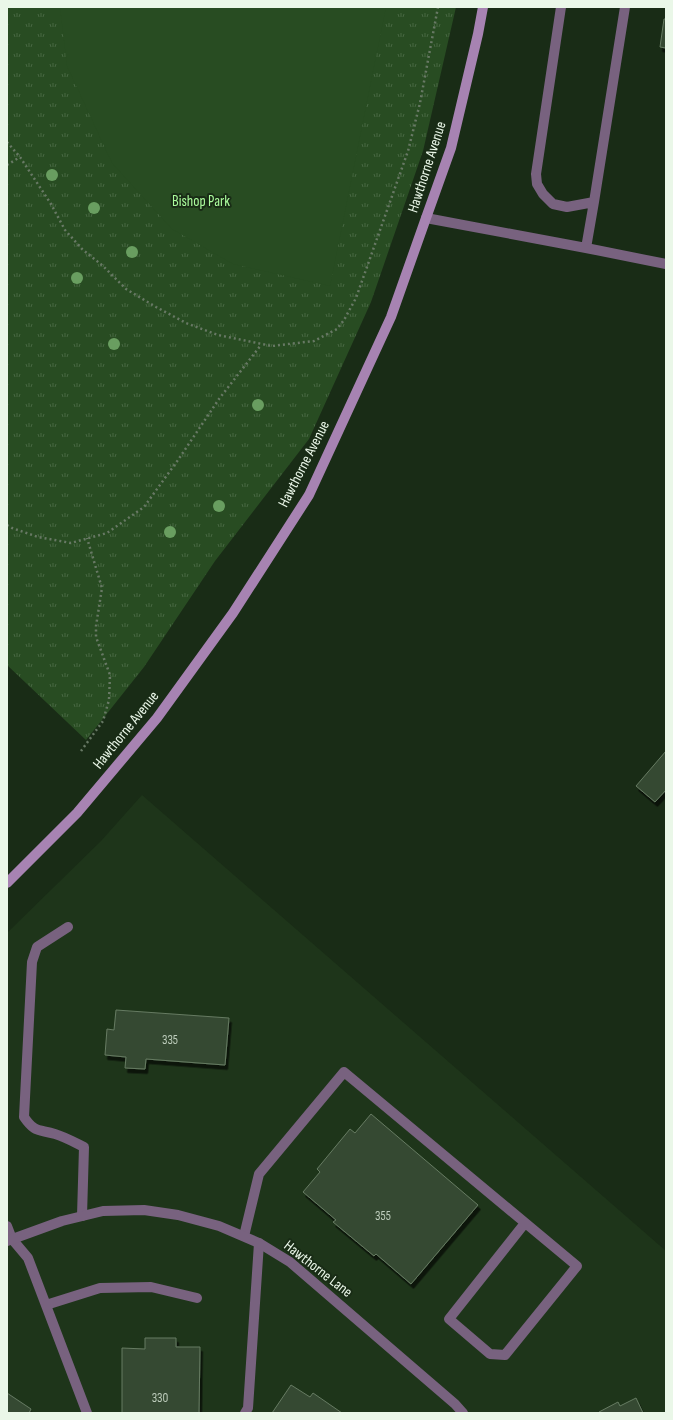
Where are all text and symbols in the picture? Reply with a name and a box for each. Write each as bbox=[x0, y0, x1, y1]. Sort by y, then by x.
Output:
street label: Hawthorne Avenue bbox=[403, 119, 451, 215]
park label: Bishop Park bbox=[172, 192, 230, 211]
street label: Hawthorne Avenue bbox=[274, 417, 334, 511]
street label: Hawthorne Avenue bbox=[89, 687, 163, 773]
house number: 335 bbox=[162, 1032, 178, 1048]
house number: 355 bbox=[375, 1208, 391, 1224]
street label: Hawthorne Lane bbox=[280, 1236, 356, 1302]
house number: 330 bbox=[152, 1390, 169, 1406]

